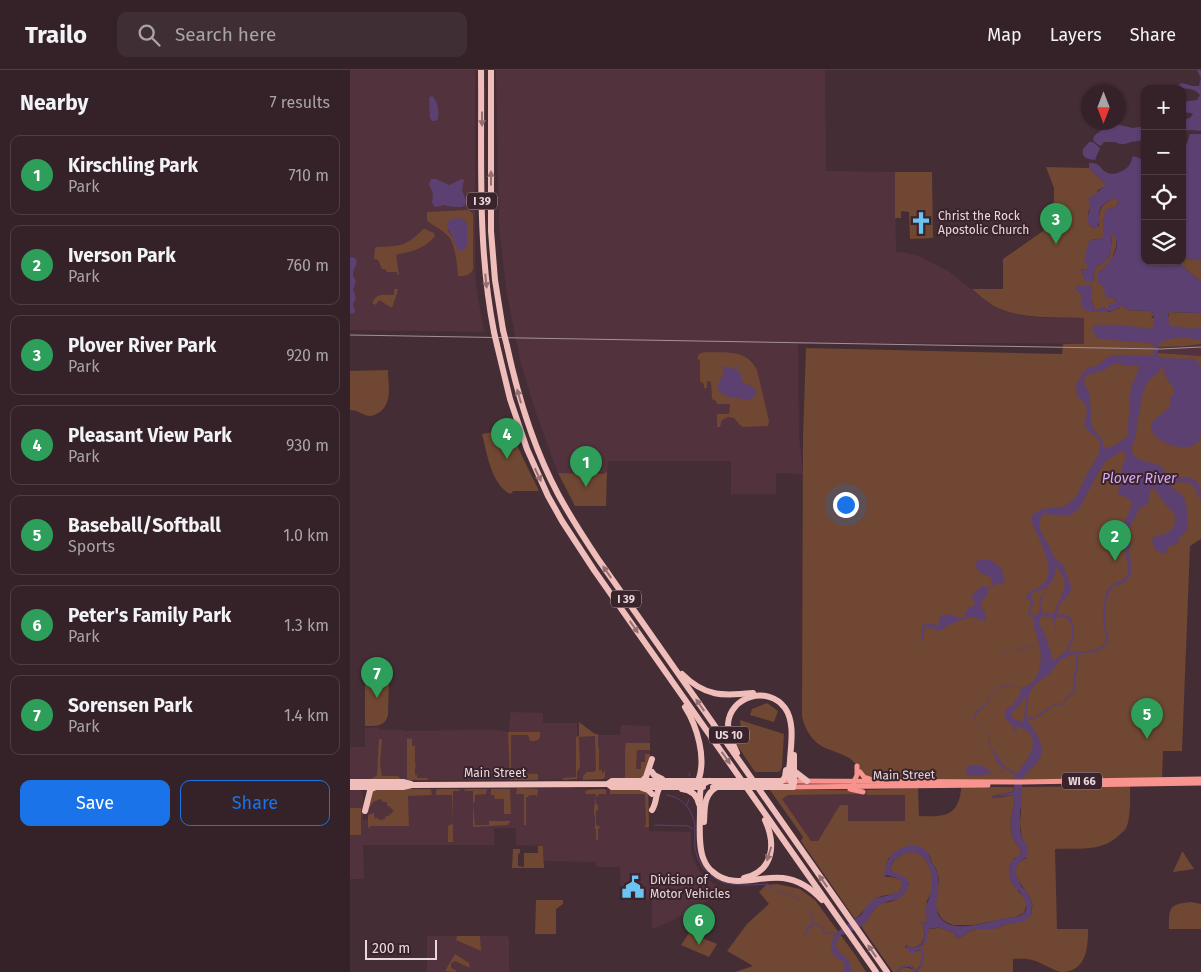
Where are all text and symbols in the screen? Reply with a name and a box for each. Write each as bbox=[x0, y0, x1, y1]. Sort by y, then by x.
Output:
search box bbox=[117, 12, 467, 57]
text: Trailo bbox=[25, 21, 87, 49]
icon: search bbox=[135, 21, 163, 49]
text: Search here bbox=[175, 23, 276, 46]
text: Map bbox=[987, 24, 1022, 46]
text: Layers bbox=[1050, 24, 1102, 46]
text: Share bbox=[1130, 24, 1176, 46]
north arrow bbox=[1081, 85, 1126, 130]
map controls bbox=[1141, 85, 1186, 265]
button: + bbox=[1141, 85, 1186, 130]
text: Nearby bbox=[20, 90, 88, 116]
text: 7 results bbox=[270, 93, 330, 112]
one-way arrow bbox=[478, 111, 486, 127]
button: − bbox=[1141, 130, 1186, 175]
text: Kirschling Park bbox=[68, 154, 198, 177]
text: 1 bbox=[33, 166, 41, 185]
text: 710 m bbox=[288, 166, 329, 185]
one-way arrow bbox=[487, 169, 495, 185]
button: locate bbox=[1141, 175, 1186, 220]
text: Park bbox=[68, 177, 100, 196]
road number: I 39 bbox=[467, 192, 497, 210]
pin: 3 bbox=[1040, 203, 1072, 244]
place label: Christ the Rock Apostolic Church bbox=[938, 209, 1029, 237]
church icon: Christ the Rock Apostolic Church bbox=[908, 210, 934, 236]
button: layers bbox=[1141, 220, 1186, 265]
text: Iverson Park bbox=[68, 244, 176, 267]
text: 2 bbox=[33, 256, 41, 275]
text: 760 m bbox=[287, 256, 329, 275]
text: Park bbox=[68, 267, 100, 286]
one-way arrow bbox=[482, 273, 490, 289]
text: Plover River Park bbox=[68, 334, 216, 357]
text: 3 bbox=[33, 346, 41, 365]
text: 920 m bbox=[286, 346, 329, 365]
text: Park bbox=[68, 357, 100, 376]
one-way arrow bbox=[515, 388, 523, 403]
pin: 4 bbox=[491, 418, 523, 459]
text: Pleasant View Park bbox=[68, 424, 232, 447]
text: 4 bbox=[32, 436, 42, 455]
text: 930 m bbox=[286, 436, 329, 455]
pin: 1 bbox=[570, 446, 602, 487]
text: Park bbox=[68, 447, 100, 466]
one-way arrow bbox=[534, 468, 542, 482]
water label: Plover River bbox=[1102, 470, 1177, 487]
your location bbox=[833, 492, 859, 518]
text: Baseball/Softball bbox=[68, 514, 221, 537]
pin: 2 bbox=[1099, 520, 1131, 561]
text: 5 bbox=[33, 526, 41, 545]
text: 1.0 km bbox=[283, 526, 329, 545]
text: Sports bbox=[68, 537, 115, 556]
one-way arrow bbox=[602, 565, 612, 579]
road number: I 39 bbox=[611, 590, 641, 608]
text: Peter's Family Park bbox=[68, 604, 231, 627]
text: 6 bbox=[32, 616, 42, 635]
text: 1.3 km bbox=[284, 616, 329, 635]
one-way arrow bbox=[629, 620, 639, 634]
text: Park bbox=[68, 627, 100, 646]
pin: 7 bbox=[361, 657, 393, 698]
text: Sorensen Park bbox=[68, 694, 193, 717]
one-way arrow bbox=[695, 698, 705, 712]
pin: 5 bbox=[1131, 698, 1163, 739]
text: 7 bbox=[33, 706, 41, 725]
text: 1.4 km bbox=[284, 706, 329, 725]
text: Park bbox=[68, 717, 100, 736]
road number: US 10 bbox=[709, 726, 749, 744]
one-way arrow bbox=[721, 751, 731, 765]
street label: Main Street bbox=[464, 766, 527, 780]
street label: Main Street bbox=[873, 767, 936, 783]
road number: WI 66 bbox=[1062, 772, 1102, 789]
button: Save bbox=[20, 780, 170, 826]
button: Share bbox=[180, 780, 330, 826]
one-way arrow bbox=[765, 847, 773, 862]
place label: Division of Motor Vehicles bbox=[650, 873, 730, 901]
public building icon: Division of Motor Vehicles bbox=[620, 874, 646, 900]
one-way arrow bbox=[818, 874, 828, 888]
pin: 6 bbox=[683, 904, 715, 945]
scale bar bbox=[365, 937, 438, 960]
text: 200 m bbox=[372, 940, 410, 957]
one-way arrow bbox=[867, 945, 877, 958]

